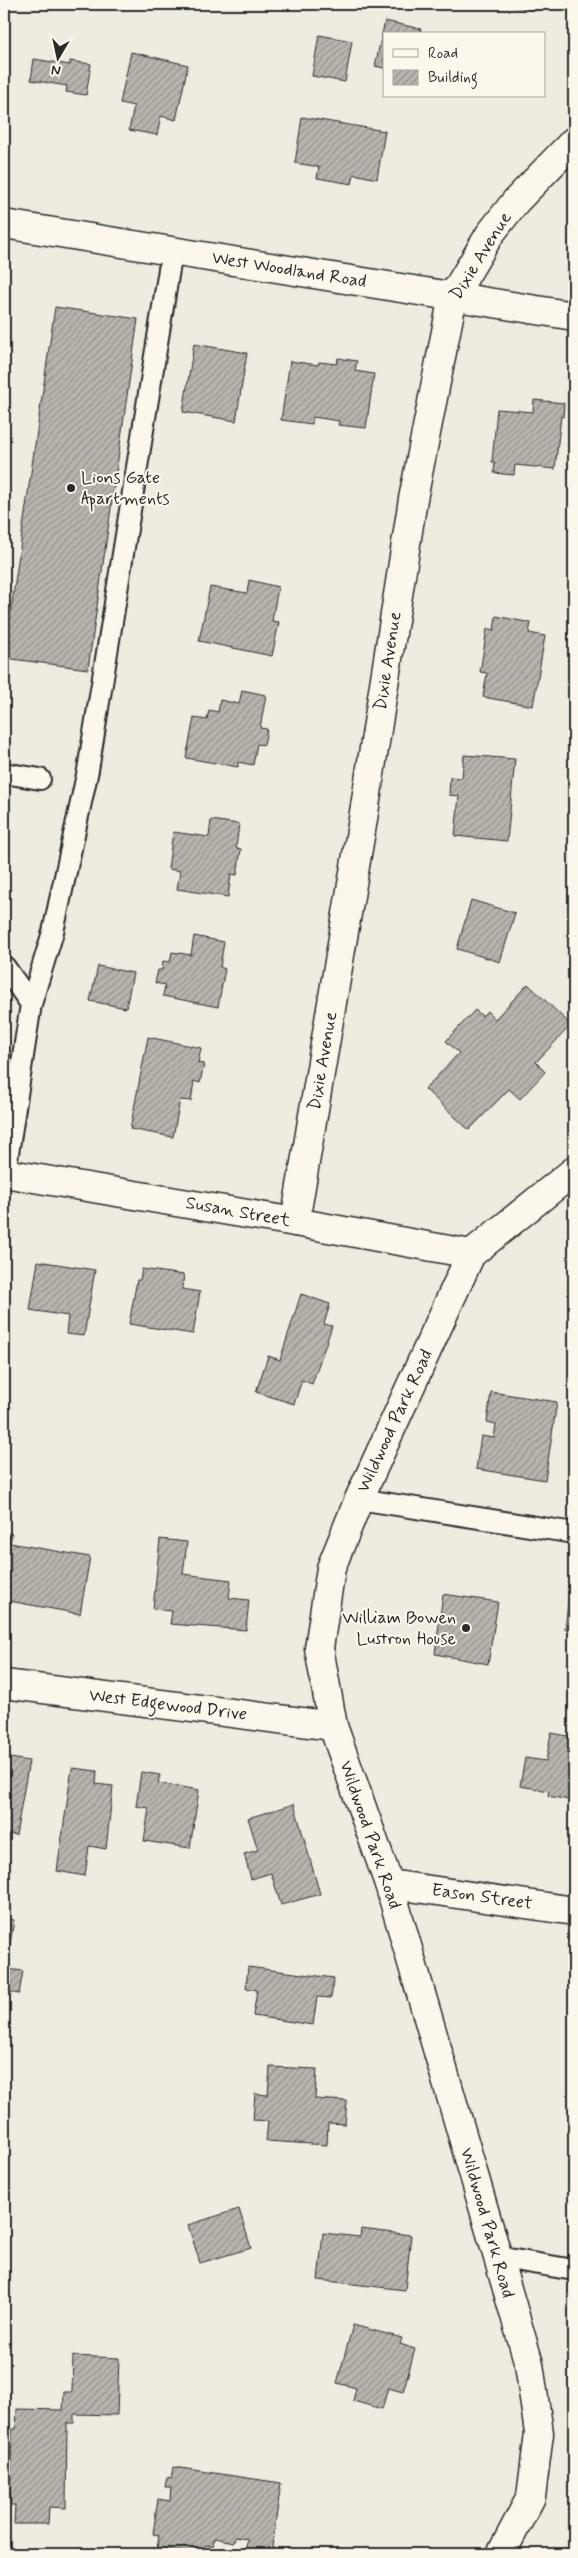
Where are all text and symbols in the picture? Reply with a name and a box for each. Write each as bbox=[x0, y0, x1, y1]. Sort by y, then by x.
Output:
north arrow bbox=[32, 32, 82, 82]
legend bbox=[383, 32, 546, 98]
text: Road bbox=[428, 44, 458, 64]
text: N bbox=[50, 60, 62, 79]
text: Building bbox=[428, 68, 478, 89]
street label: Dixie Avenue bbox=[444, 207, 518, 305]
street label: West Woodland Road bbox=[210, 246, 368, 294]
place label: Lions Gate Apartments bbox=[81, 466, 169, 512]
marker: Lions Gate Apartments bbox=[65, 482, 77, 494]
street label: Dixie Avenue bbox=[368, 610, 408, 712]
street label: Dixie Avenue bbox=[303, 1010, 343, 1112]
street label: Susan Street bbox=[184, 1191, 293, 1233]
street label: Wildwood Park Road bbox=[351, 1346, 439, 1496]
place label: William Bowen Lustron House bbox=[342, 1606, 456, 1651]
marker: William Bowen Lustron House bbox=[460, 1622, 472, 1634]
street label: West Edgewood Drive bbox=[87, 1683, 248, 1729]
street label: Wildwood Park Road bbox=[333, 1758, 407, 1912]
street label: Eason Street bbox=[430, 1878, 534, 1916]
street label: Wildwood Park Road bbox=[454, 2145, 520, 2301]

